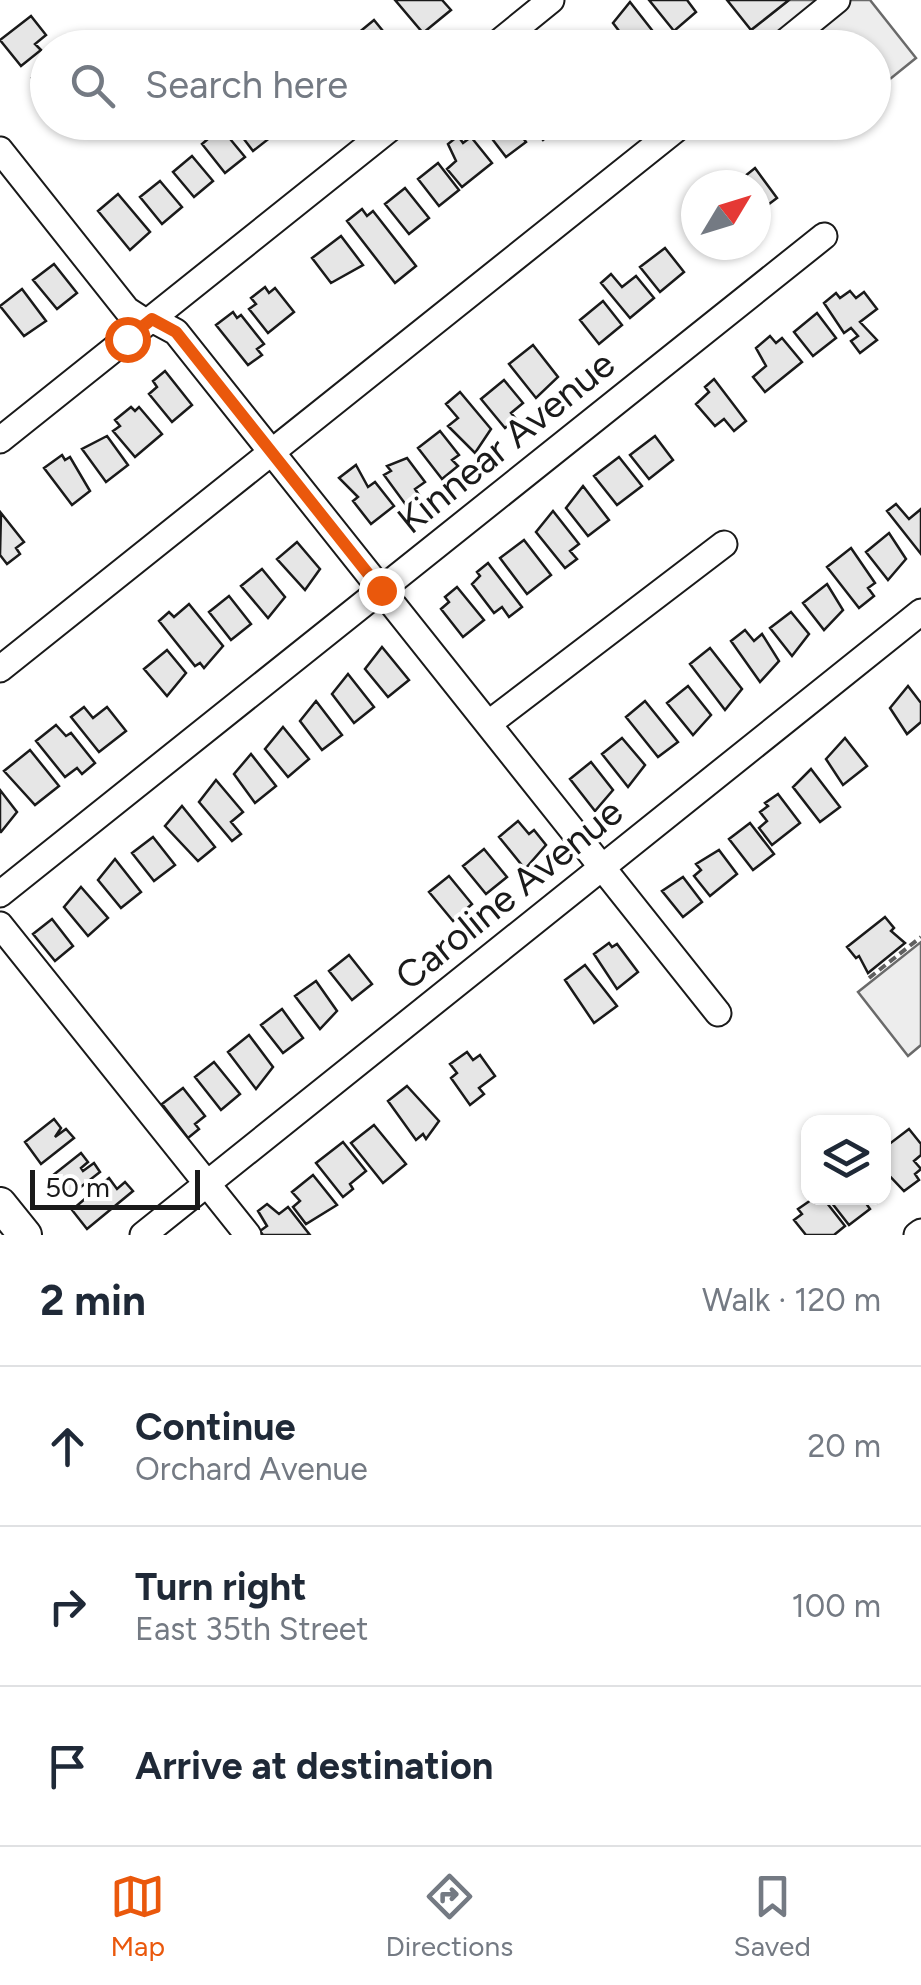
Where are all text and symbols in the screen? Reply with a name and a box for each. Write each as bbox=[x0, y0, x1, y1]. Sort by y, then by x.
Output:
search box bbox=[30, 30, 891, 140]
icon: search bbox=[65, 58, 120, 113]
text: Search here bbox=[145, 62, 348, 108]
north arrow bbox=[681, 170, 771, 260]
route start bbox=[105, 317, 151, 363]
street label: Kinnear Avenue bbox=[388, 341, 624, 543]
route end bbox=[359, 568, 405, 614]
street label: Caroline Avenue bbox=[386, 788, 632, 1000]
map controls bbox=[801, 1115, 891, 1205]
button: layers bbox=[801, 1115, 891, 1205]
scale bar bbox=[30, 1165, 200, 1210]
text: 50 m bbox=[45, 1170, 110, 1204]
text: 2 min bbox=[40, 1275, 146, 1326]
text: Walk · 120 m bbox=[702, 1281, 881, 1319]
text: Continue bbox=[135, 1404, 296, 1450]
icon: ahead bbox=[40, 1419, 95, 1474]
text: 20 m bbox=[807, 1427, 881, 1465]
text: Orchard Avenue bbox=[135, 1450, 368, 1488]
text: Turn right bbox=[135, 1564, 307, 1610]
icon: right bbox=[40, 1579, 95, 1634]
text: 100 m bbox=[792, 1587, 881, 1625]
text: East 35th Street bbox=[135, 1610, 368, 1648]
icon: arrive bbox=[40, 1739, 95, 1794]
text: Arrive at destination bbox=[135, 1743, 493, 1789]
tab: Map bbox=[110, 1869, 165, 1963]
tab: Directions bbox=[386, 1869, 513, 1963]
tab: Saved bbox=[734, 1869, 811, 1963]

